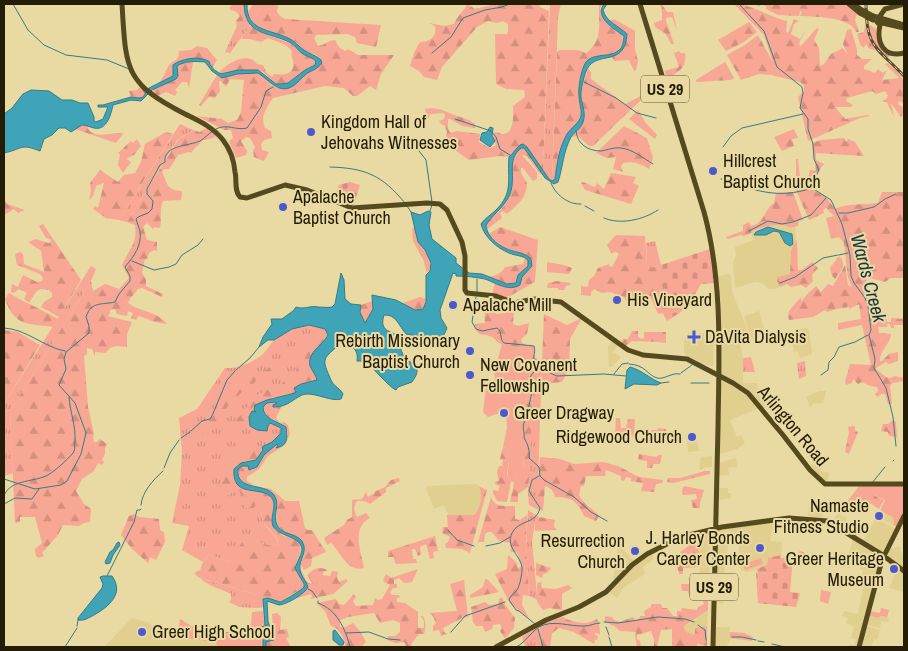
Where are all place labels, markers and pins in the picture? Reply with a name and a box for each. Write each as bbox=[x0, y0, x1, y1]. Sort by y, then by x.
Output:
place label: Kingdom Hall of Jehovahs Witnesses bbox=[321, 109, 457, 155]
marker: Kingdom Hall of Jehovahs Witnesses bbox=[305, 126, 317, 138]
place label: Hillcrest Baptist Church bbox=[723, 148, 821, 194]
marker: Hillcrest Baptist Church bbox=[707, 165, 719, 177]
place label: Apalache Baptist Church bbox=[292, 184, 391, 230]
marker: Apalache Baptist Church bbox=[277, 201, 289, 213]
place label: His Vineyard bbox=[627, 287, 712, 312]
place label: Apalache Mill bbox=[462, 292, 552, 317]
marker: His Vineyard bbox=[611, 294, 623, 306]
marker: Apalache Mill bbox=[447, 299, 459, 311]
place label: DaVita Dialysis bbox=[705, 324, 806, 349]
place label: Rebirth Missionary Baptist Church bbox=[335, 328, 461, 374]
marker: DaVita Dialysis bbox=[687, 330, 701, 344]
marker: Rebirth Missionary Baptist Church bbox=[464, 345, 476, 357]
place label: New Covanent Fellowship bbox=[480, 352, 577, 398]
marker: New Covanent Fellowship bbox=[464, 369, 476, 381]
place label: Greer Dragway bbox=[514, 400, 615, 425]
marker: Greer Dragway bbox=[498, 407, 510, 419]
place label: Ridgewood Church bbox=[556, 424, 682, 449]
marker: Ridgewood Church bbox=[686, 431, 698, 443]
place label: Namaste Fitness Studio bbox=[774, 493, 869, 539]
marker: Namaste Fitness Studio bbox=[873, 510, 885, 522]
place label: J. Harley Bonds Career Center bbox=[646, 525, 750, 571]
place label: Resurrection Church bbox=[541, 528, 625, 574]
marker: J. Harley Bonds Career Center bbox=[754, 542, 766, 554]
marker: Resurrection Church bbox=[629, 545, 641, 557]
place label: Greer Heritage Museum bbox=[786, 546, 884, 592]
marker: Greer Heritage Museum bbox=[888, 563, 900, 575]
place label: Greer High School bbox=[152, 619, 274, 644]
marker: Greer High School bbox=[136, 626, 148, 638]

